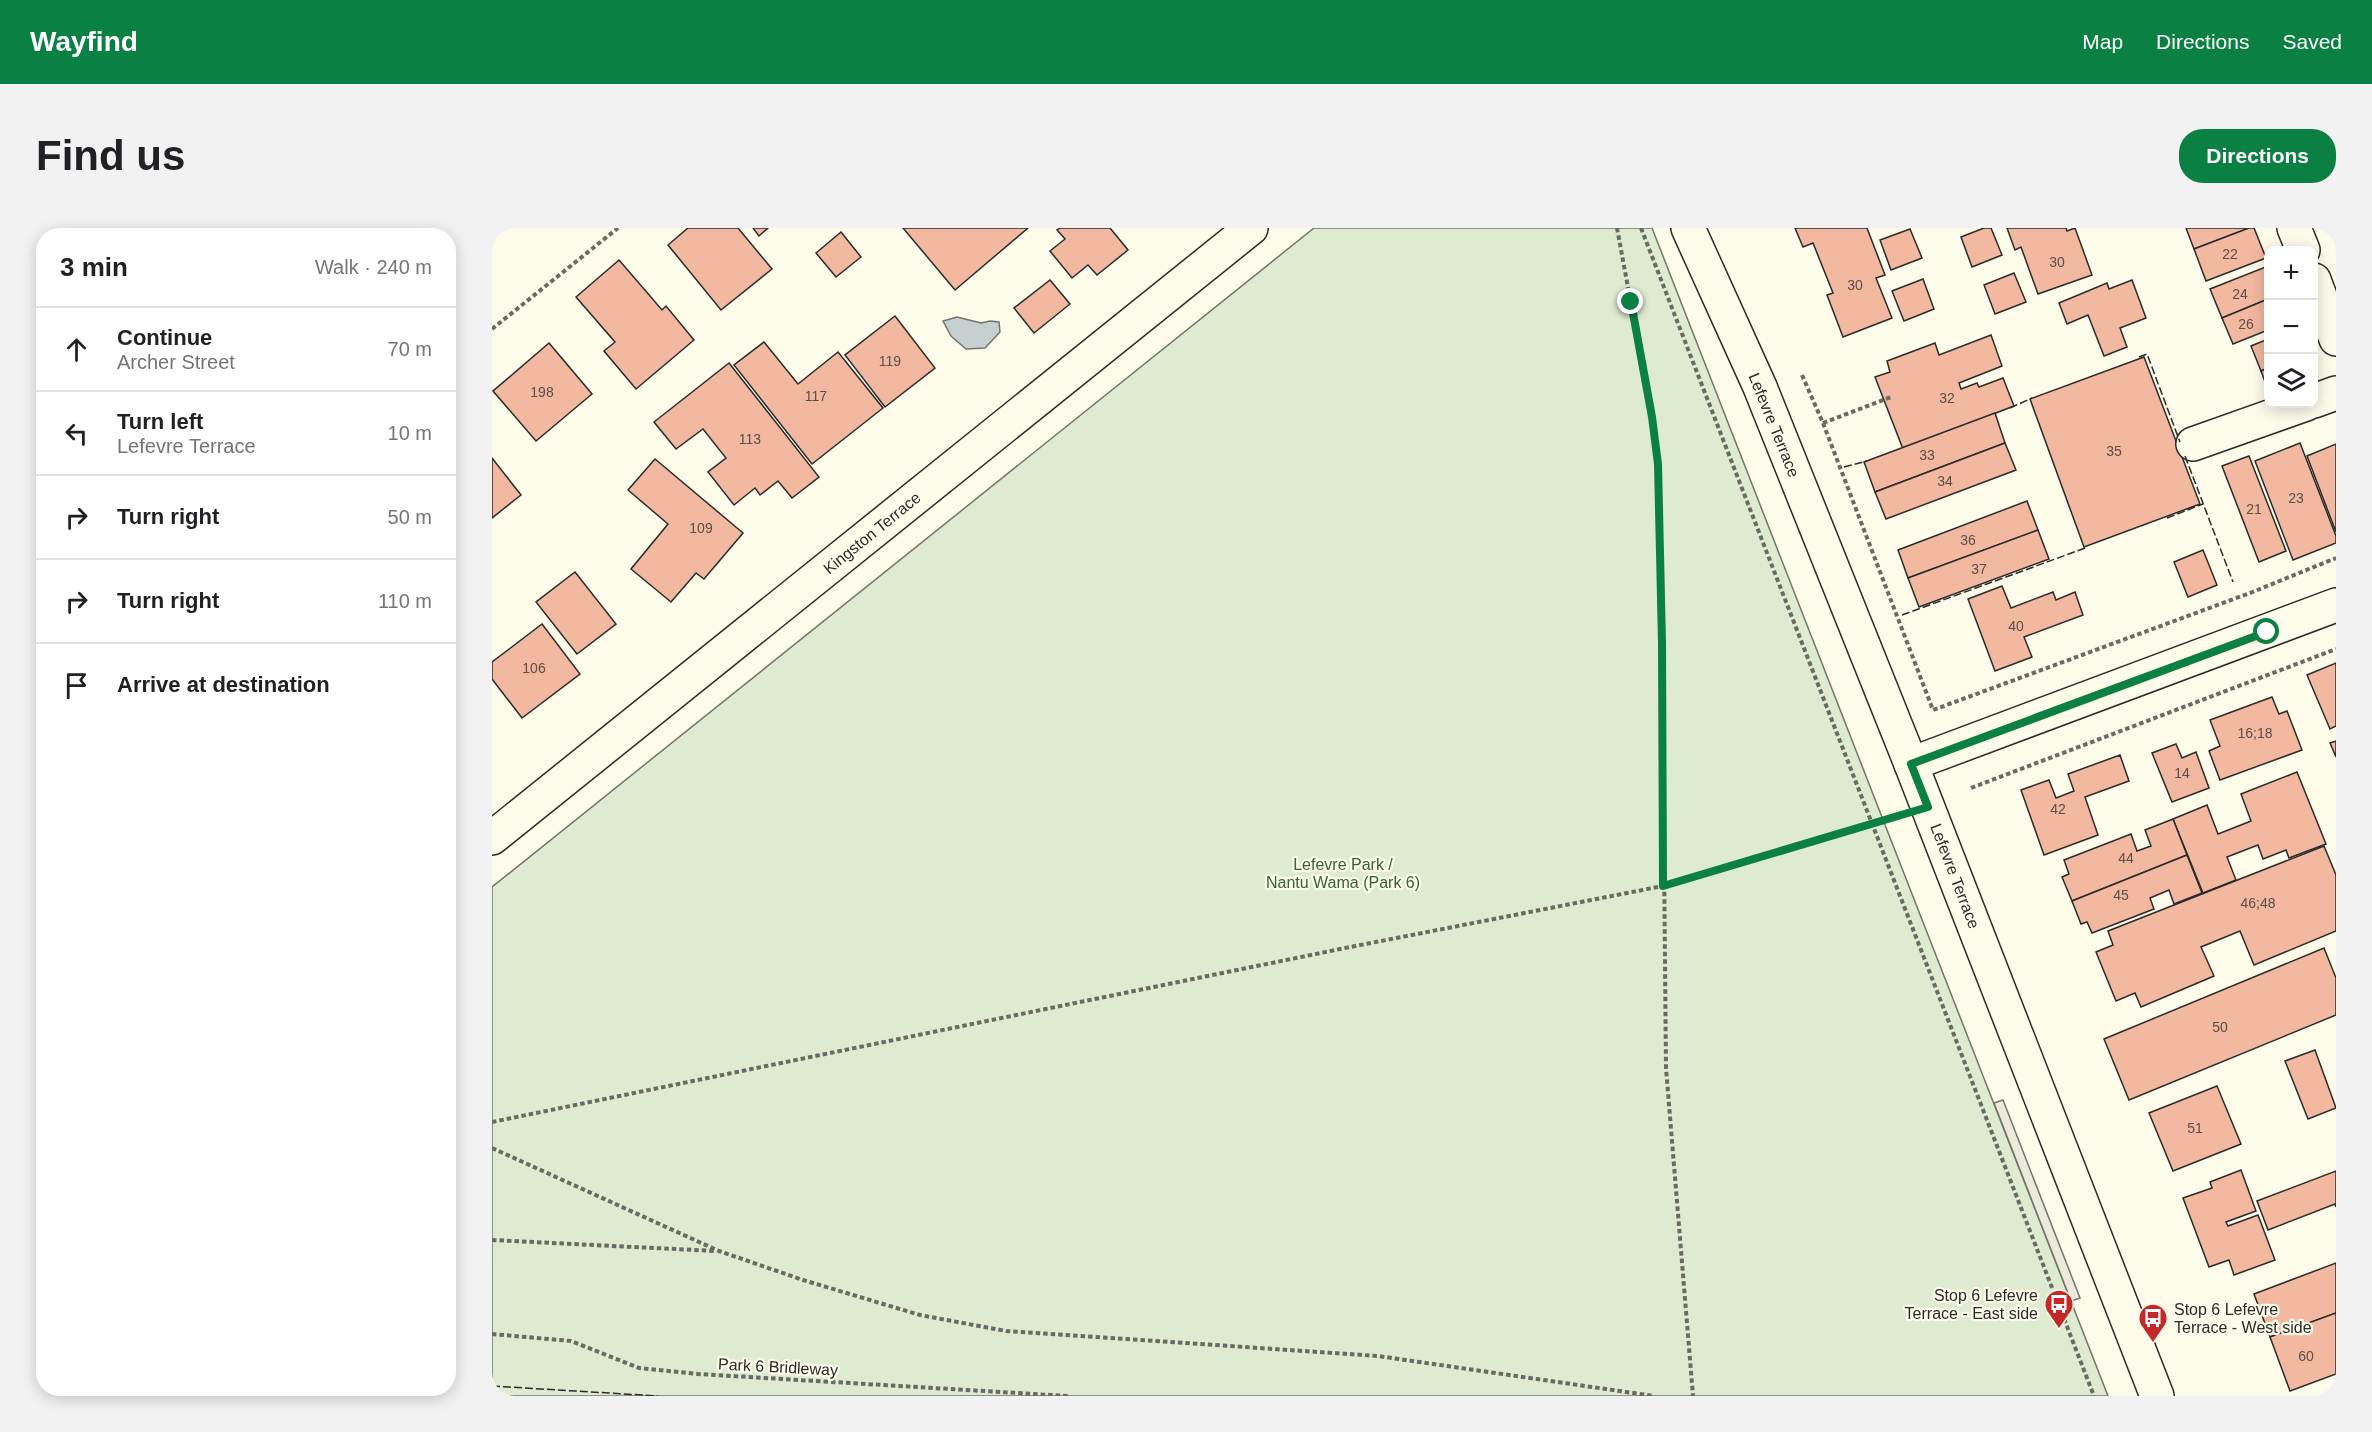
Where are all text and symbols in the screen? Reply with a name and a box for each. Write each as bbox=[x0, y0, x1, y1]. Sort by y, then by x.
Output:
text: Wayfind bbox=[30, 26, 138, 57]
text: Map bbox=[2082, 30, 2123, 53]
text: Directions bbox=[2156, 30, 2249, 53]
text: Saved bbox=[2282, 30, 2342, 53]
button: Directions bbox=[2179, 129, 2336, 183]
text: Find us bbox=[36, 132, 185, 179]
house number: 22 bbox=[2222, 246, 2238, 262]
map controls bbox=[2264, 246, 2318, 408]
button: + bbox=[2264, 246, 2318, 300]
text: 3 min bbox=[60, 252, 128, 282]
house number: 30 bbox=[2049, 254, 2065, 270]
text: Walk · 240 m bbox=[315, 256, 432, 278]
house number: 30 bbox=[1847, 277, 1863, 293]
house number: 24 bbox=[2232, 286, 2248, 302]
route end bbox=[1617, 288, 1643, 314]
button: − bbox=[2264, 300, 2318, 354]
house number: 26 bbox=[2238, 316, 2254, 332]
text: Continue bbox=[117, 325, 212, 350]
icon: ahead bbox=[60, 333, 93, 366]
text: 70 m bbox=[388, 338, 432, 360]
text: Archer Street bbox=[117, 351, 235, 373]
house number: 119 bbox=[879, 353, 901, 369]
button: layers bbox=[2264, 354, 2318, 408]
street label: Lefevre Terrace bbox=[1745, 370, 1803, 480]
house number: 198 bbox=[530, 384, 554, 400]
house number: 117 bbox=[805, 388, 827, 404]
house number: 32 bbox=[1939, 390, 1955, 406]
text: Turn left bbox=[117, 409, 203, 434]
icon: left bbox=[60, 417, 93, 450]
text: 10 m bbox=[388, 422, 432, 444]
house number: 113 bbox=[739, 431, 761, 447]
text: Lefevre Terrace bbox=[117, 435, 256, 457]
house number: 35 bbox=[2106, 443, 2122, 459]
house number: 33 bbox=[1919, 447, 1935, 463]
house number: 34 bbox=[1937, 473, 1953, 489]
street label: Kingston Terrace bbox=[820, 489, 924, 577]
house number: 23 bbox=[2288, 490, 2304, 506]
icon: right bbox=[60, 501, 93, 534]
house number: 21 bbox=[2246, 501, 2262, 517]
text: Turn right bbox=[117, 504, 219, 529]
text: 50 m bbox=[388, 506, 432, 528]
house number: 109 bbox=[689, 520, 713, 536]
house number: 36 bbox=[1960, 532, 1976, 548]
house number: 37 bbox=[1971, 561, 1987, 577]
icon: right bbox=[60, 585, 93, 618]
text: Turn right bbox=[117, 588, 219, 613]
text: 110 m bbox=[378, 590, 432, 612]
house number: 40 bbox=[2008, 618, 2024, 634]
route start bbox=[2253, 618, 2279, 644]
house number: 106 bbox=[522, 660, 546, 676]
icon: arrive bbox=[60, 669, 93, 702]
text: Arrive at destination bbox=[117, 672, 330, 697]
house number: 16;18 bbox=[2237, 725, 2273, 741]
house number: 14 bbox=[2174, 765, 2190, 781]
house number: 42 bbox=[2050, 801, 2066, 817]
street label: Lefevre Terrace bbox=[1927, 821, 1983, 931]
house number: 44 bbox=[2118, 850, 2134, 866]
park label: Lefevre Park / Nantu Wama (Park 6) bbox=[1266, 856, 1420, 891]
house number: 45 bbox=[2113, 887, 2129, 903]
house number: 46;48 bbox=[2240, 895, 2276, 911]
house number: 50 bbox=[2212, 1019, 2228, 1035]
house number: 51 bbox=[2187, 1120, 2203, 1136]
place label: Stop 6 Lefevre Terrace - East side bbox=[1905, 1287, 2038, 1322]
bus stop icon: Stop 6 Lefevre Terrace - East side bbox=[2043, 1288, 2075, 1330]
place label: Stop 6 Lefevre Terrace - West side bbox=[2174, 1301, 2312, 1336]
bus stop icon: Stop 6 Lefevre Terrace - West side bbox=[2137, 1302, 2169, 1344]
house number: 60 bbox=[2298, 1348, 2314, 1364]
street label: Park 6 Bridleway bbox=[718, 1355, 838, 1379]

